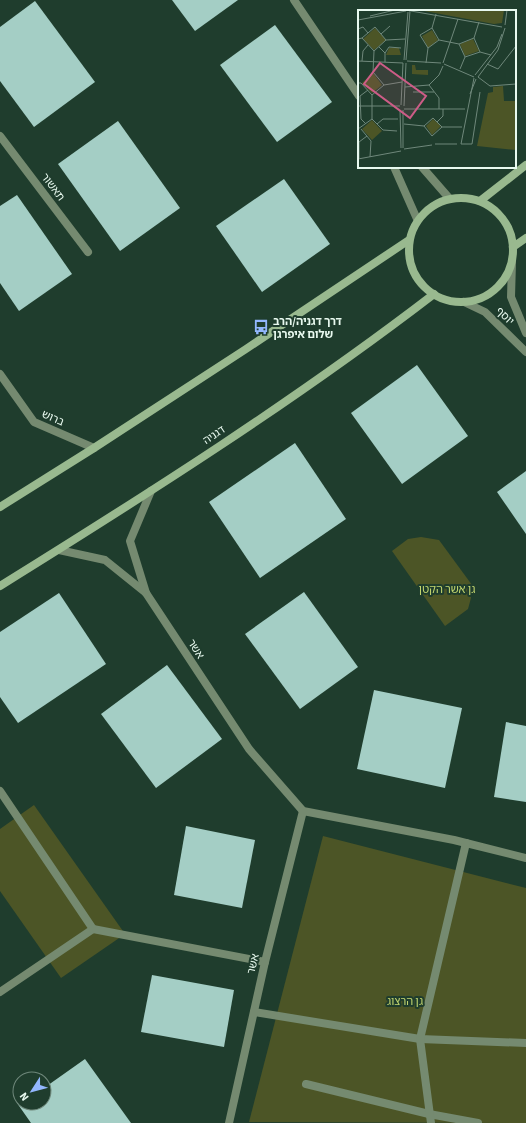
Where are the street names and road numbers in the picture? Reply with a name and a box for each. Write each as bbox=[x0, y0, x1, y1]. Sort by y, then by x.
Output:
street label: תאשור bbox=[38, 170, 68, 204]
street label: יוסף bbox=[493, 304, 517, 328]
street label: ברוש bbox=[39, 406, 67, 430]
street label: דגניה bbox=[200, 422, 228, 448]
street label: אשר bbox=[184, 636, 208, 662]
street label: אשר bbox=[243, 952, 263, 976]

